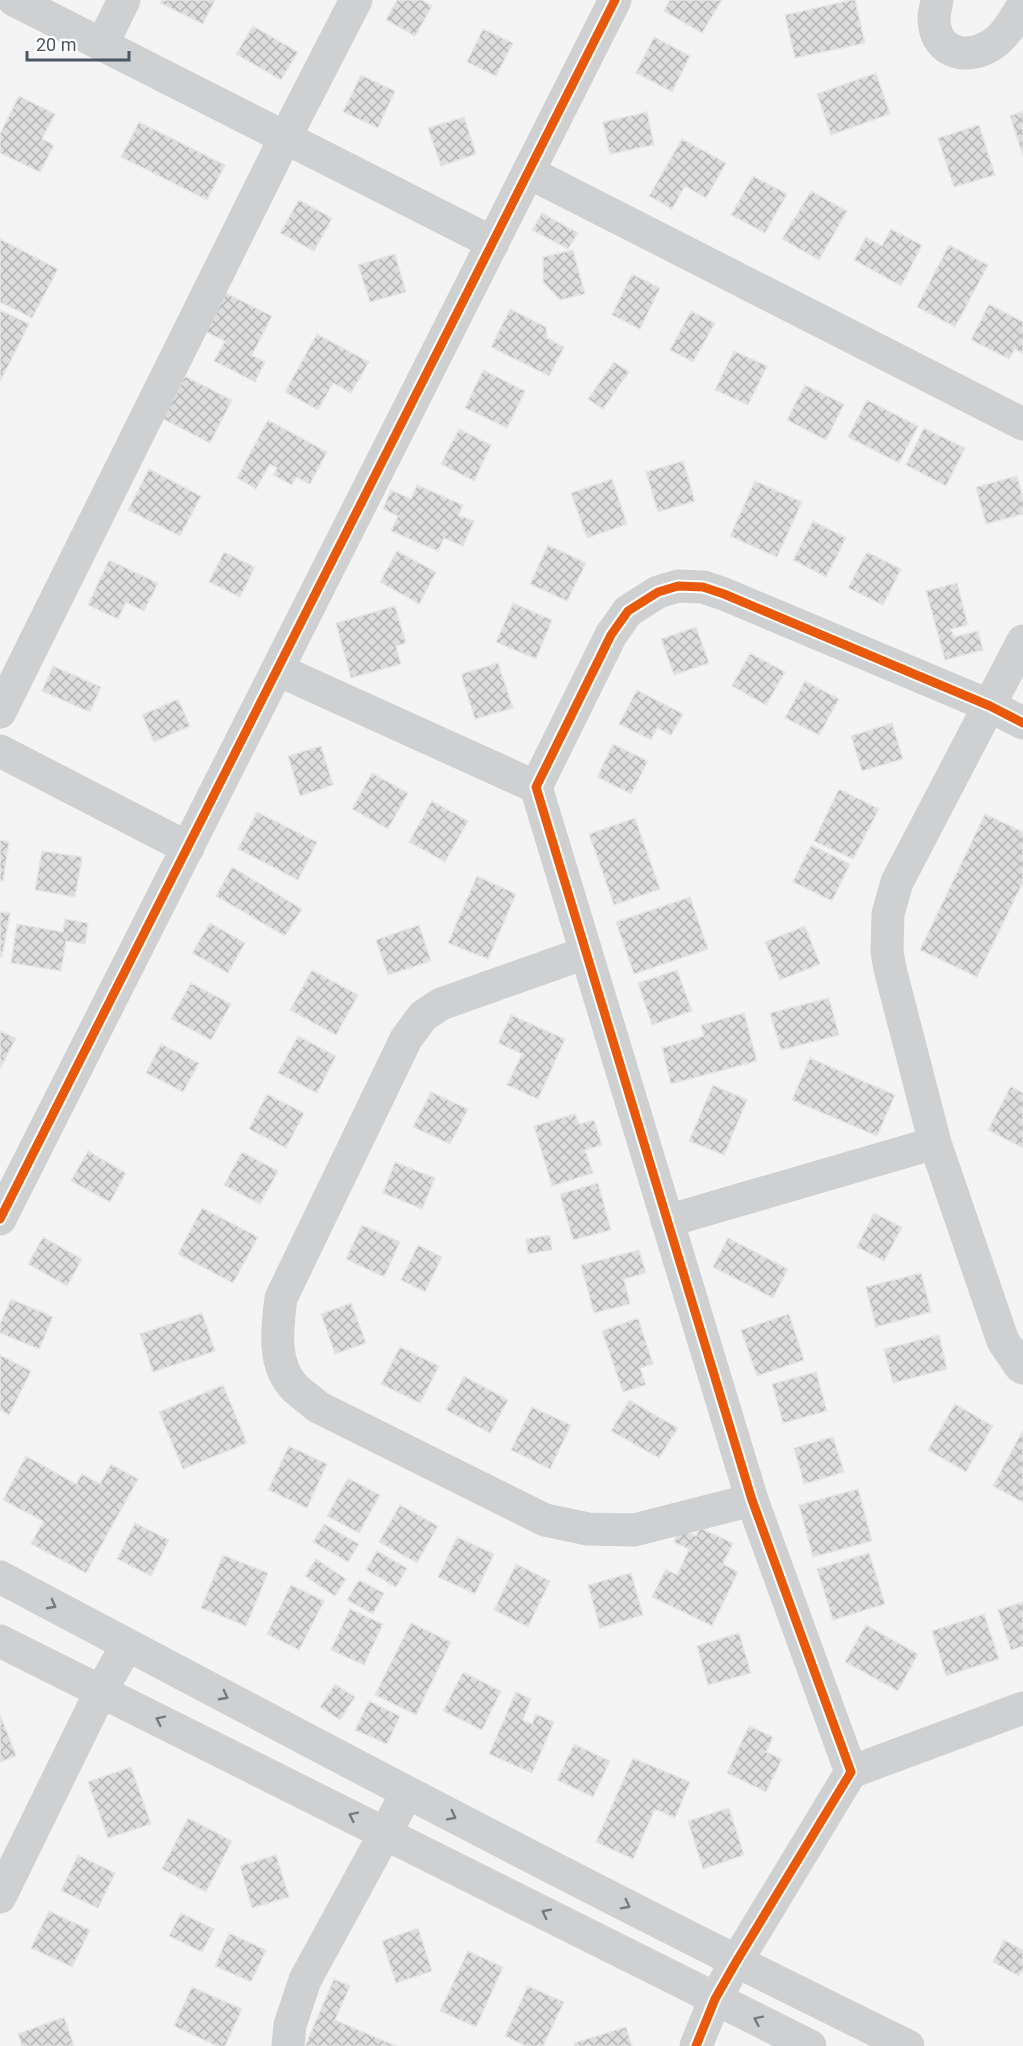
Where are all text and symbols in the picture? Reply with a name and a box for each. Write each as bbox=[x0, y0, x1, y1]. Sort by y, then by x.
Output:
scale bar bbox=[27, 24, 129, 62]
text: 20 m bbox=[36, 34, 76, 55]
one-way arrow bbox=[45, 1598, 56, 1609]
one-way arrow bbox=[218, 1689, 228, 1700]
one-way arrow bbox=[155, 1716, 166, 1728]
one-way arrow bbox=[446, 1809, 457, 1820]
one-way arrow bbox=[349, 1812, 360, 1824]
one-way arrow bbox=[619, 1898, 630, 1909]
one-way arrow bbox=[542, 1909, 553, 1921]
one-way arrow bbox=[754, 2016, 764, 2027]

